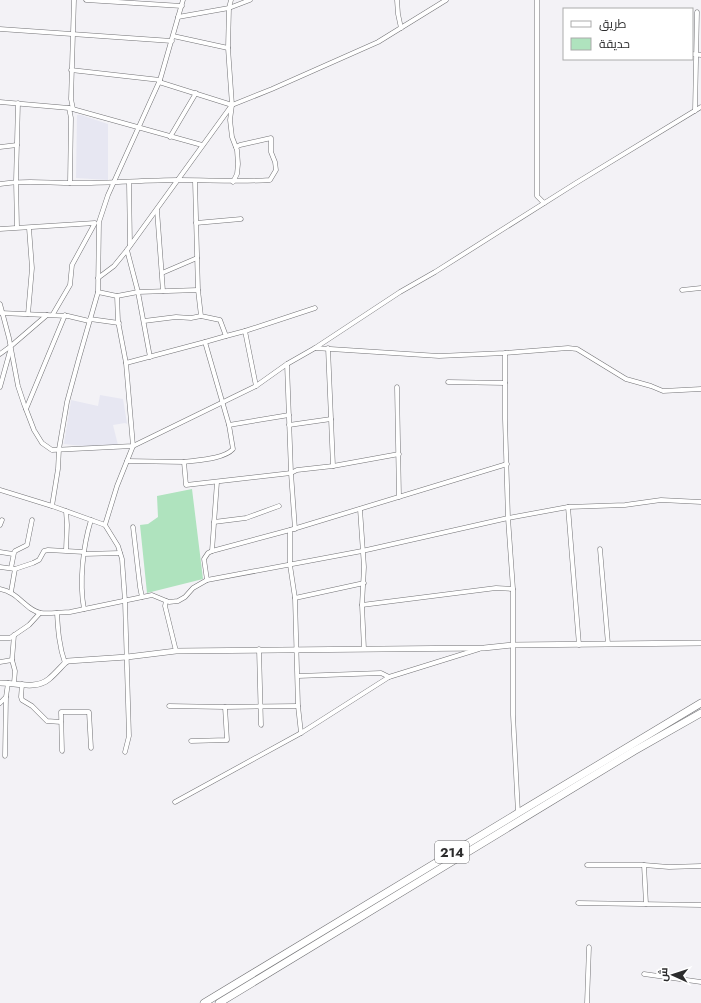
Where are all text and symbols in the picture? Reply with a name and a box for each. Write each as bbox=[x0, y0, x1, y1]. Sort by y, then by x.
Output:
legend bbox=[563, 8, 693, 60]
text: طريق bbox=[599, 15, 627, 33]
text: حديقة bbox=[599, 35, 630, 53]
road number: 214 bbox=[435, 841, 469, 863]
north arrow bbox=[653, 955, 693, 995]
text: ش bbox=[655, 967, 671, 982]

